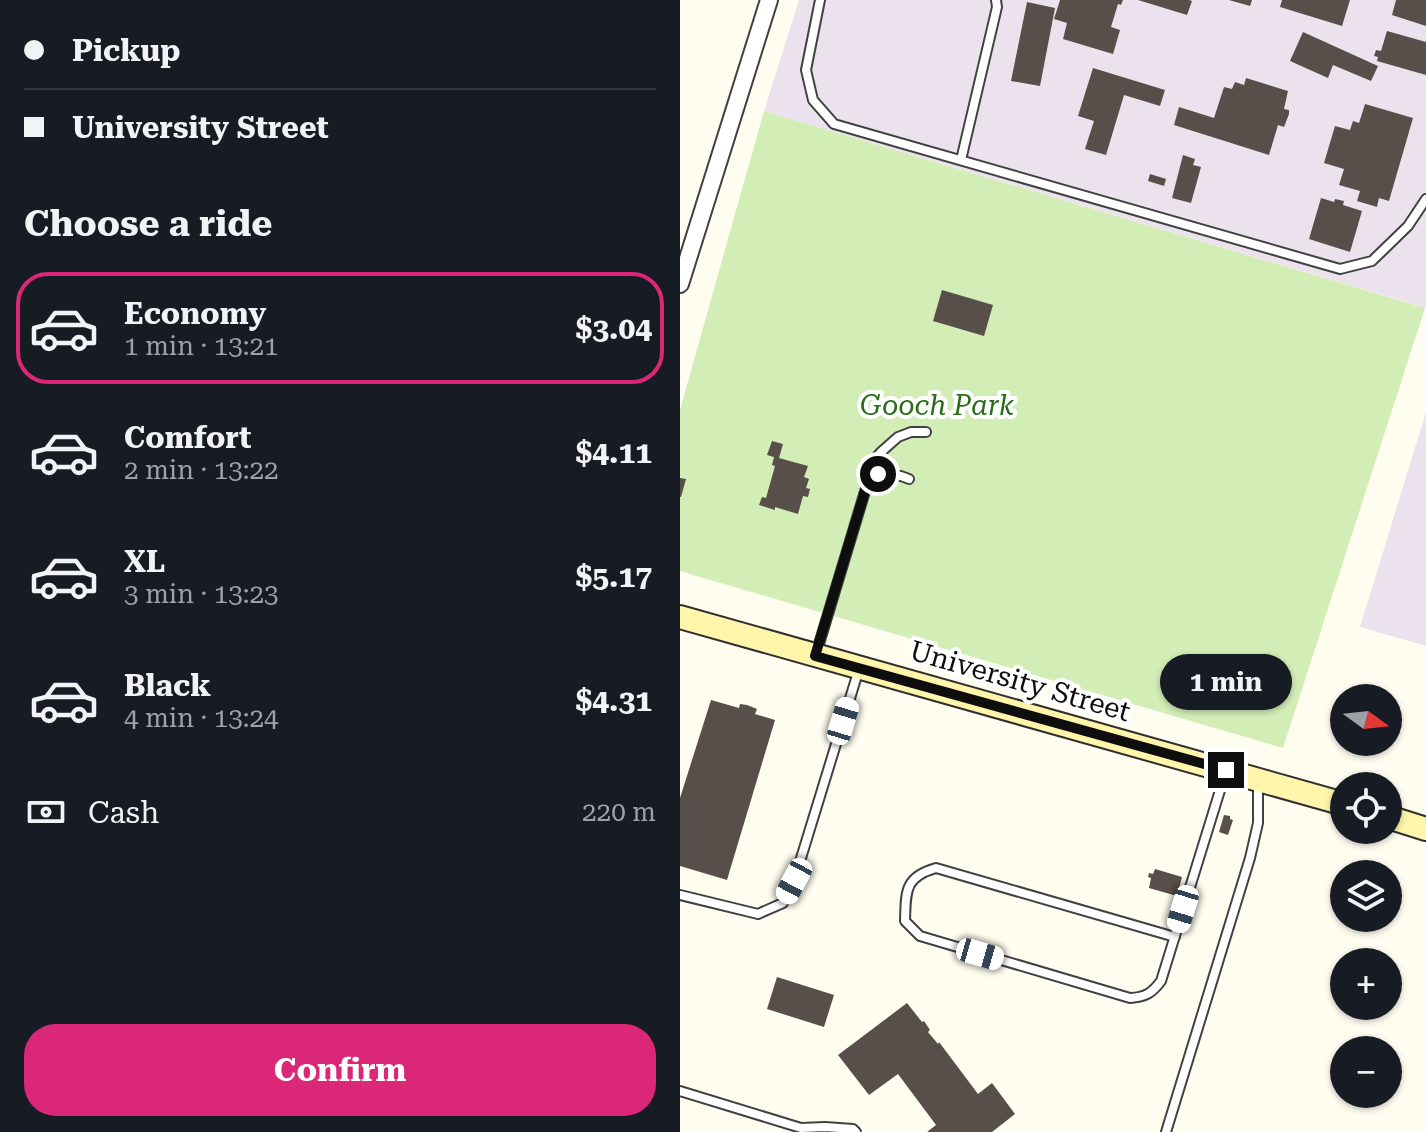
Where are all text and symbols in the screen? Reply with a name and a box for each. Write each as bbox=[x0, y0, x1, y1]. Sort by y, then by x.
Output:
text: Pickup bbox=[72, 33, 180, 68]
text: University Street bbox=[72, 110, 329, 145]
text: Choose a ride bbox=[24, 203, 272, 245]
icon: car bbox=[28, 292, 100, 364]
text: Economy bbox=[124, 296, 266, 331]
text: $3.04 bbox=[575, 311, 652, 346]
text: 1 min · 13:21 bbox=[124, 331, 279, 361]
park label: Gooch Park bbox=[860, 389, 1015, 422]
icon: car bbox=[28, 416, 100, 488]
text: Comfort bbox=[124, 420, 251, 455]
text: $4.11 bbox=[575, 435, 652, 470]
text: 2 min · 13:22 bbox=[124, 455, 279, 485]
route start bbox=[860, 456, 896, 492]
icon: car bbox=[28, 540, 100, 612]
text: XL bbox=[124, 544, 165, 579]
text: $5.17 bbox=[575, 559, 652, 594]
text: 3 min · 13:23 bbox=[124, 579, 279, 609]
street label: University Street bbox=[906, 634, 1134, 728]
callout: 1 min bbox=[1160, 654, 1292, 710]
icon: car bbox=[28, 664, 100, 736]
text: 1 min bbox=[1190, 667, 1262, 697]
text: Black bbox=[124, 668, 211, 703]
text: $4.31 bbox=[575, 683, 652, 718]
north arrow bbox=[1330, 684, 1402, 756]
map controls bbox=[1330, 684, 1402, 1108]
car bbox=[825, 695, 861, 747]
text: 4 min · 13:24 bbox=[124, 703, 279, 733]
route end bbox=[1208, 752, 1244, 788]
button: locate bbox=[1330, 772, 1402, 844]
icon: cash bbox=[24, 790, 68, 834]
text: Cash bbox=[88, 795, 159, 830]
text: 220 m bbox=[582, 797, 656, 827]
car bbox=[772, 854, 816, 908]
button: layers bbox=[1330, 860, 1402, 932]
car bbox=[1165, 883, 1201, 935]
car bbox=[954, 936, 1006, 972]
button: + bbox=[1330, 948, 1402, 1020]
button: Confirm bbox=[24, 1024, 656, 1116]
button: − bbox=[1330, 1036, 1402, 1108]

